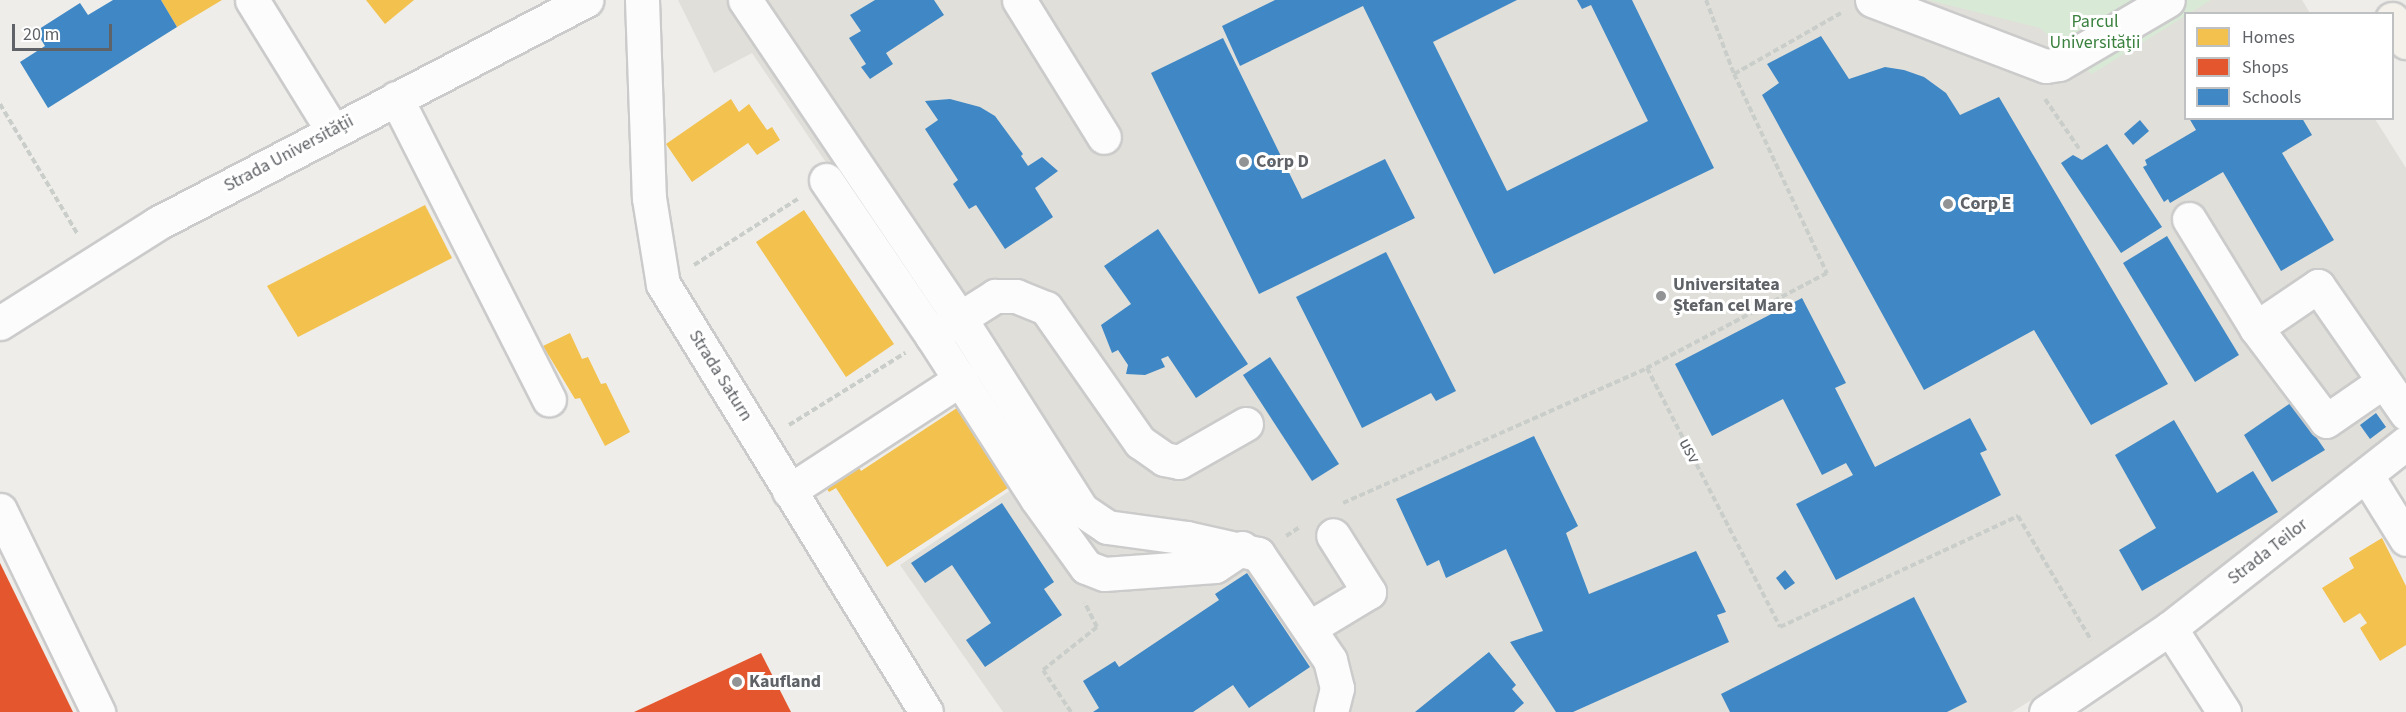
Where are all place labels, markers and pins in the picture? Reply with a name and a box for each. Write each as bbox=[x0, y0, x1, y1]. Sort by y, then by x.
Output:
place label: Corp D bbox=[1256, 151, 1309, 173]
marker: Corp D bbox=[1237, 155, 1251, 169]
place label: Corp E bbox=[1960, 193, 2011, 215]
marker: Corp E bbox=[1941, 197, 1955, 211]
place label: Universitatea Ștefan cel Mare bbox=[1673, 275, 1793, 318]
marker: Universitatea Ștefan cel Mare bbox=[1654, 289, 1668, 303]
place label: Kaufland bbox=[749, 671, 821, 693]
marker: Kaufland bbox=[730, 675, 744, 689]

